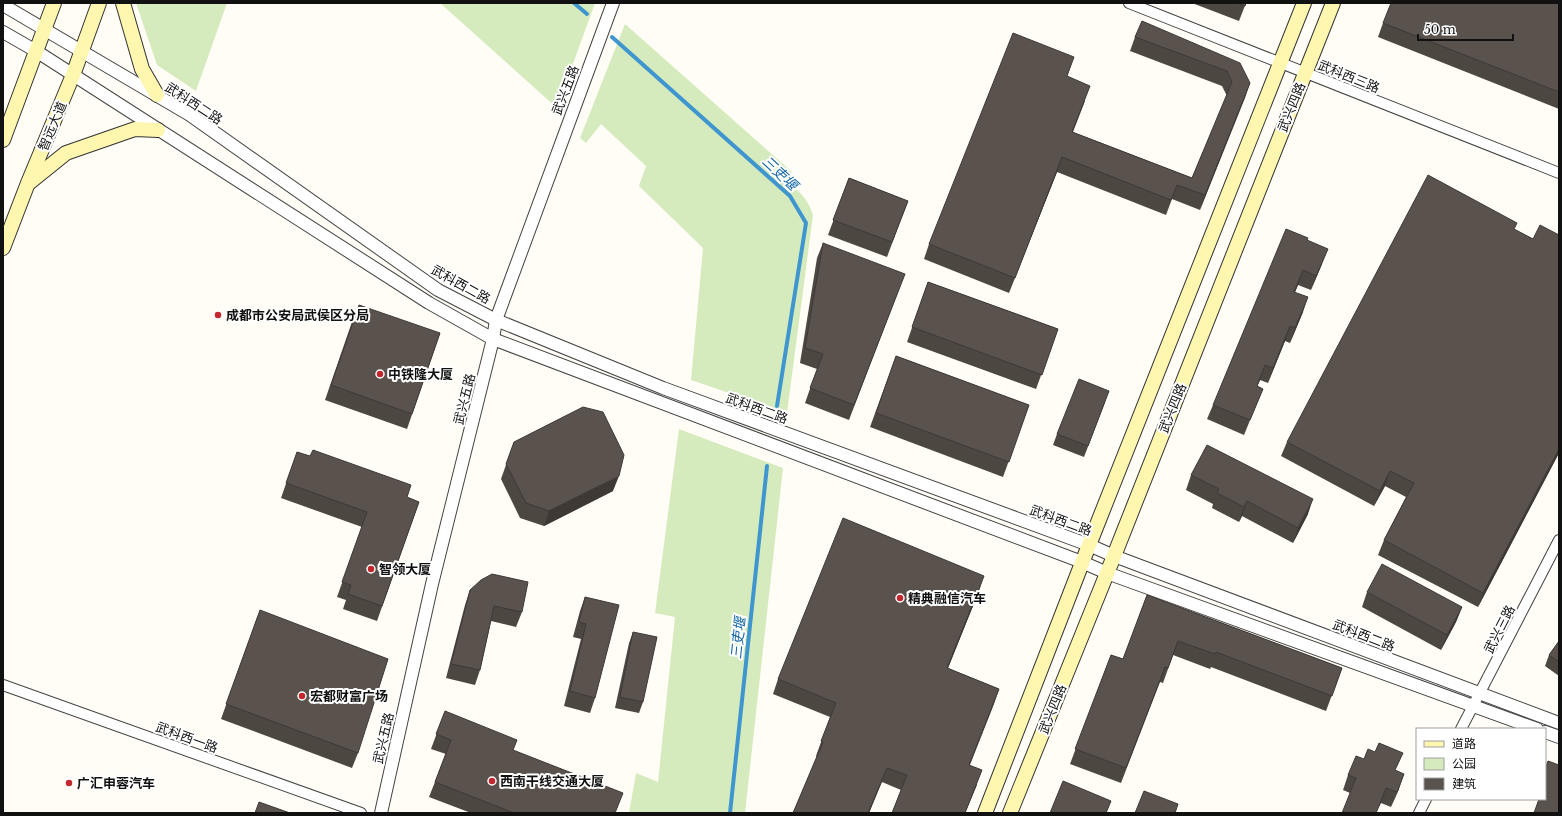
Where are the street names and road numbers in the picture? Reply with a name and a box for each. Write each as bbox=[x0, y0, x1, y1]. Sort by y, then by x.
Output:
street label: 武科西三路 bbox=[1315, 56, 1382, 97]
street label: 武兴五路 bbox=[548, 63, 583, 118]
street label: 武科西二路 bbox=[162, 79, 226, 128]
street label: 武兴四路 bbox=[1274, 80, 1309, 134]
street label: 智远大道 bbox=[34, 99, 70, 153]
street label: 武科西二路 bbox=[428, 261, 493, 308]
street label: 武兴五路 bbox=[450, 372, 479, 426]
street label: 武兴四路 bbox=[1155, 381, 1190, 435]
street label: 武科西二路 bbox=[723, 389, 790, 428]
street label: 武科西二路 bbox=[1027, 501, 1094, 540]
street label: 武兴三路 bbox=[1480, 602, 1519, 656]
street label: 武科西二路 bbox=[1330, 616, 1397, 655]
street label: 武兴四路 bbox=[1035, 682, 1070, 736]
street label: 武兴五路 bbox=[369, 711, 398, 765]
street label: 武科西一路 bbox=[153, 718, 220, 757]

